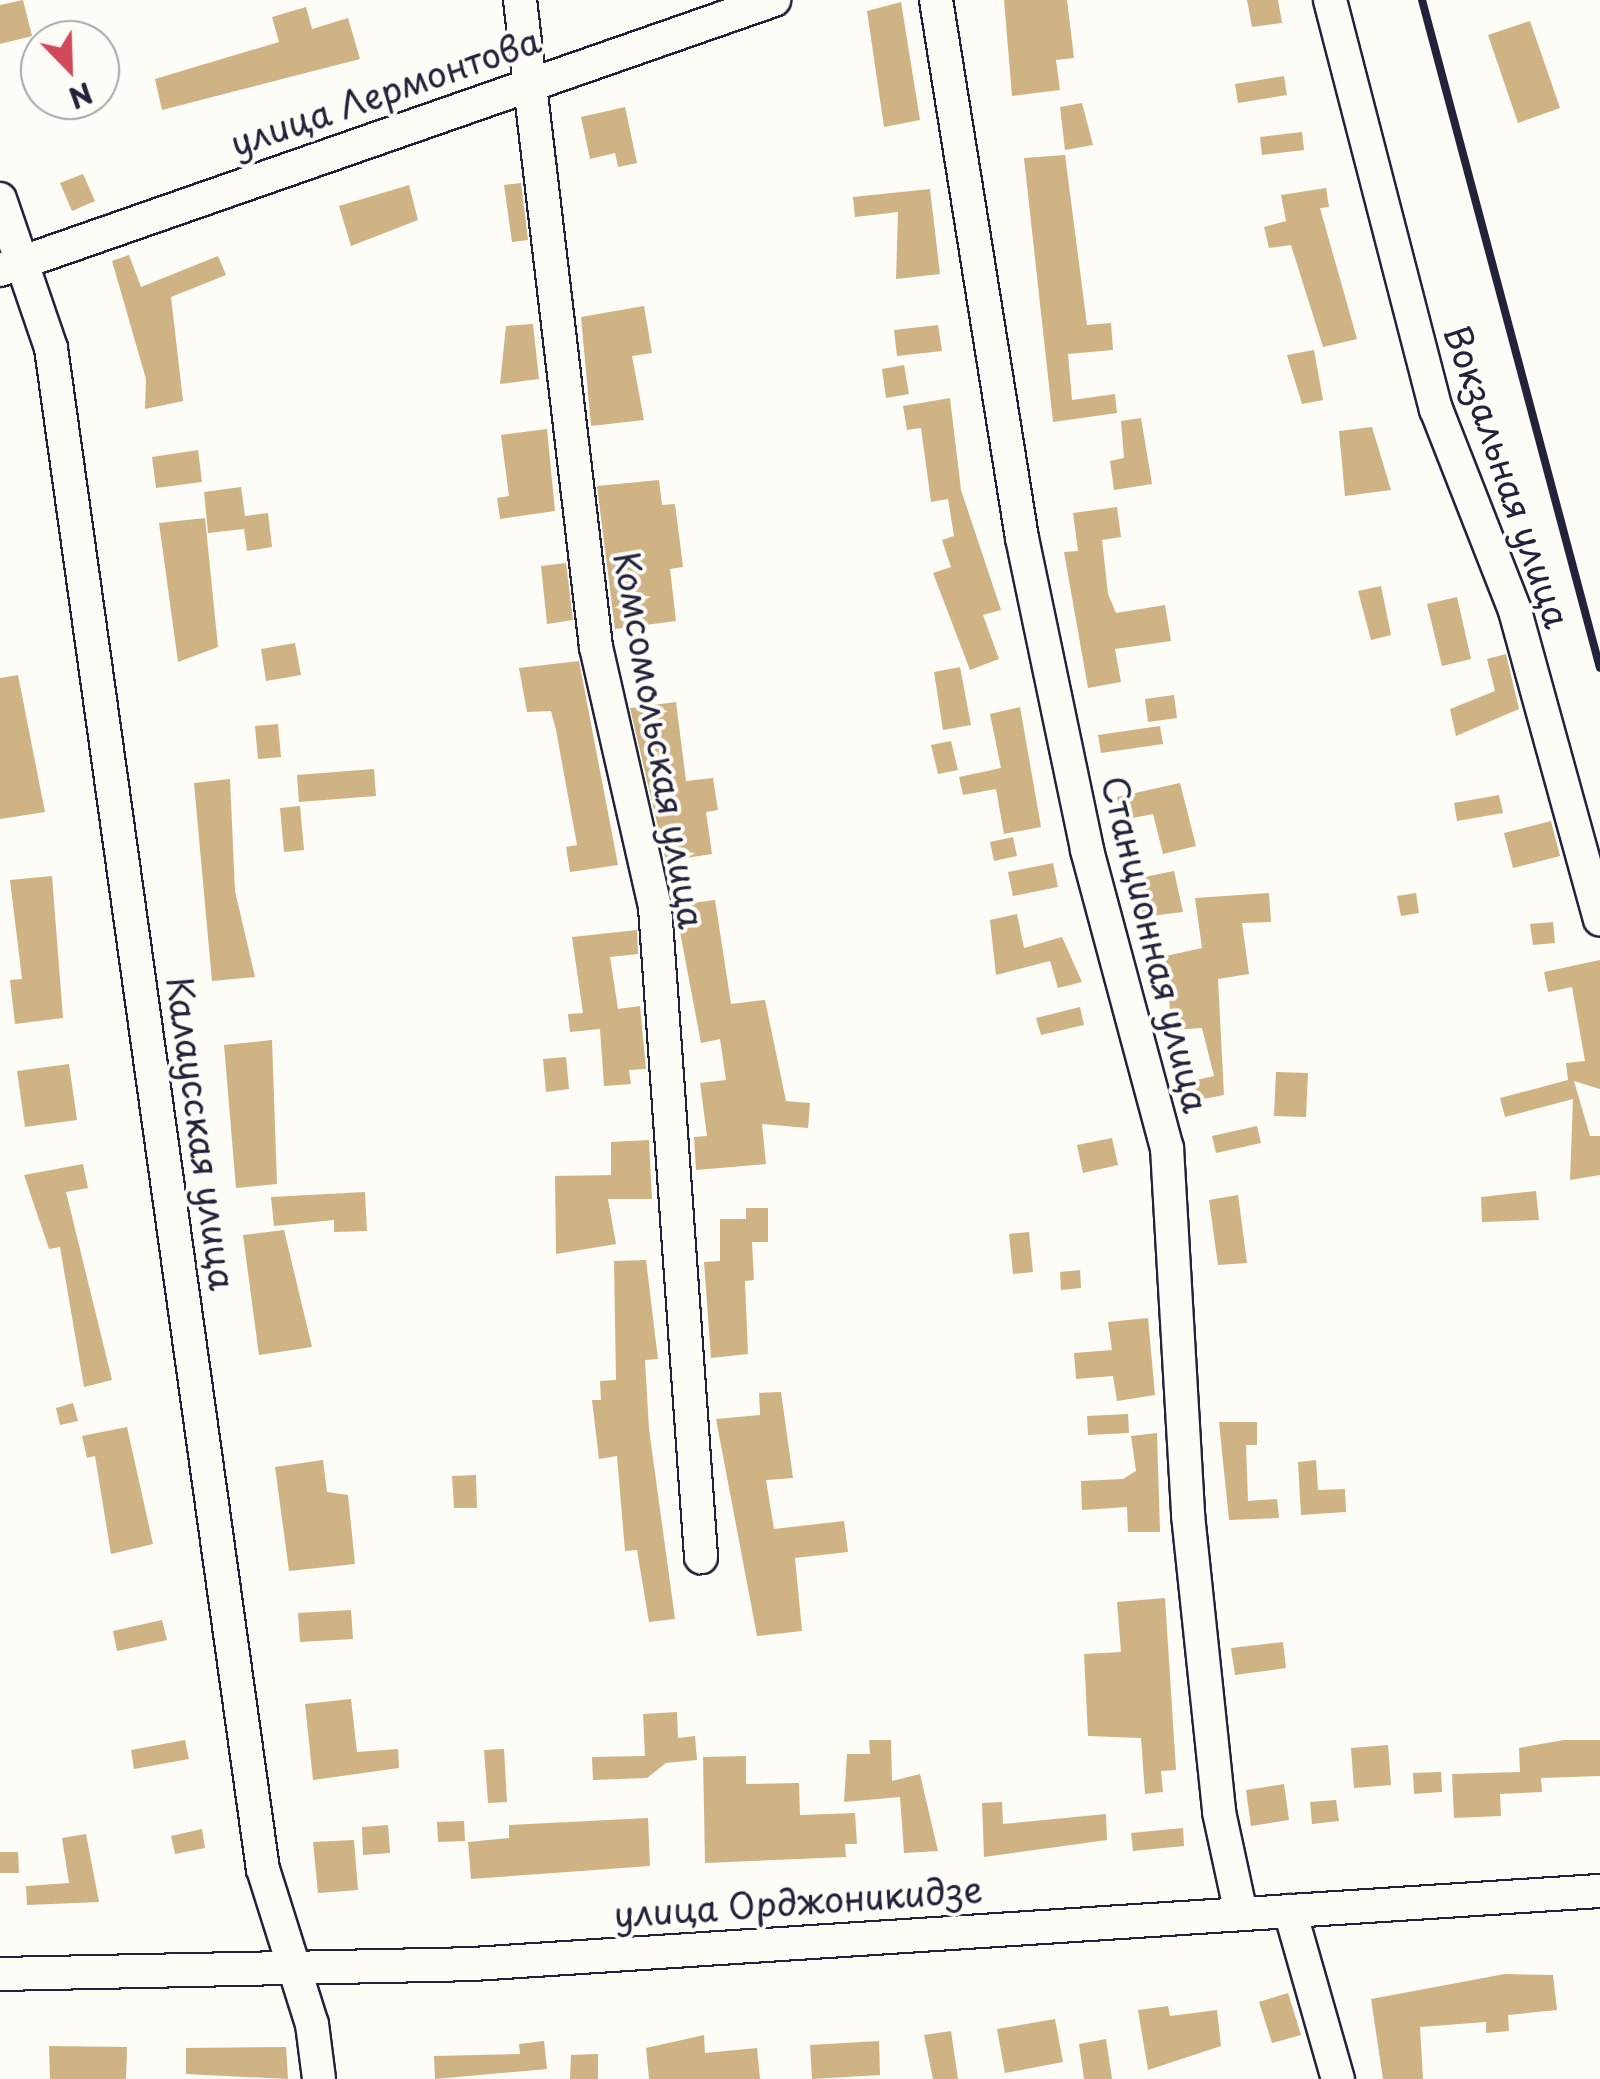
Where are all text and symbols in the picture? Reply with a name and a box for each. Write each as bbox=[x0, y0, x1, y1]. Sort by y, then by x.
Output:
street label: улица Лермонтова bbox=[224, 18, 546, 164]
north arrow bbox=[20, 20, 120, 120]
text: N bbox=[63, 72, 100, 120]
street label: Вокзальная улица bbox=[1436, 318, 1580, 634]
street label: Комсомольская улица bbox=[606, 547, 714, 933]
street label: Станционная улица bbox=[1094, 770, 1218, 1118]
street label: Калаусская улица bbox=[159, 972, 245, 1294]
street label: улица Орджоникидзе bbox=[611, 1867, 985, 1935]

